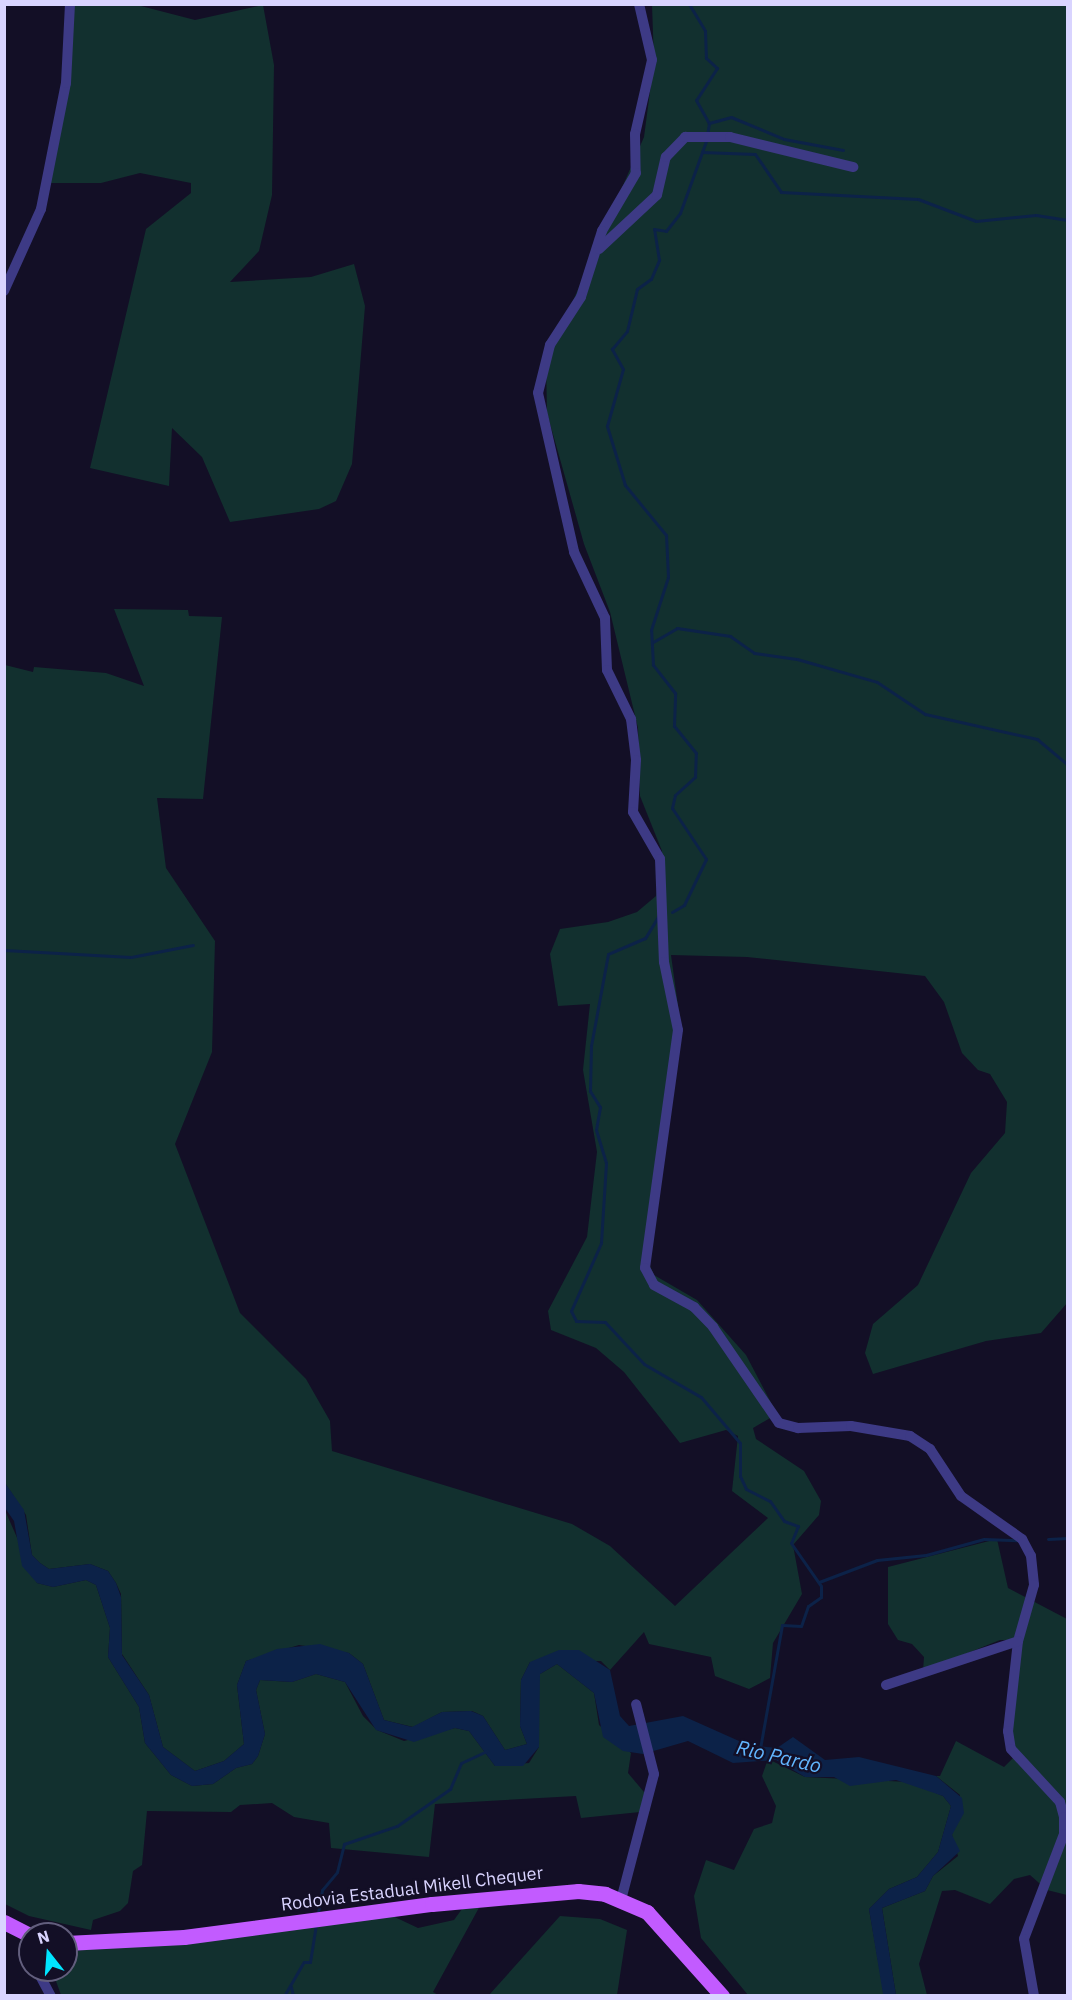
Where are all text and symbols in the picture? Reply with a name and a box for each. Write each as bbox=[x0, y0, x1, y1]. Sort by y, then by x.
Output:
water label: Rio Pardo bbox=[734, 1735, 824, 1777]
street label: Rodovia Estadual Mikell Chequer bbox=[280, 1862, 544, 1916]
north arrow bbox=[18, 1922, 78, 1982]
text: N bbox=[35, 1925, 52, 1948]

